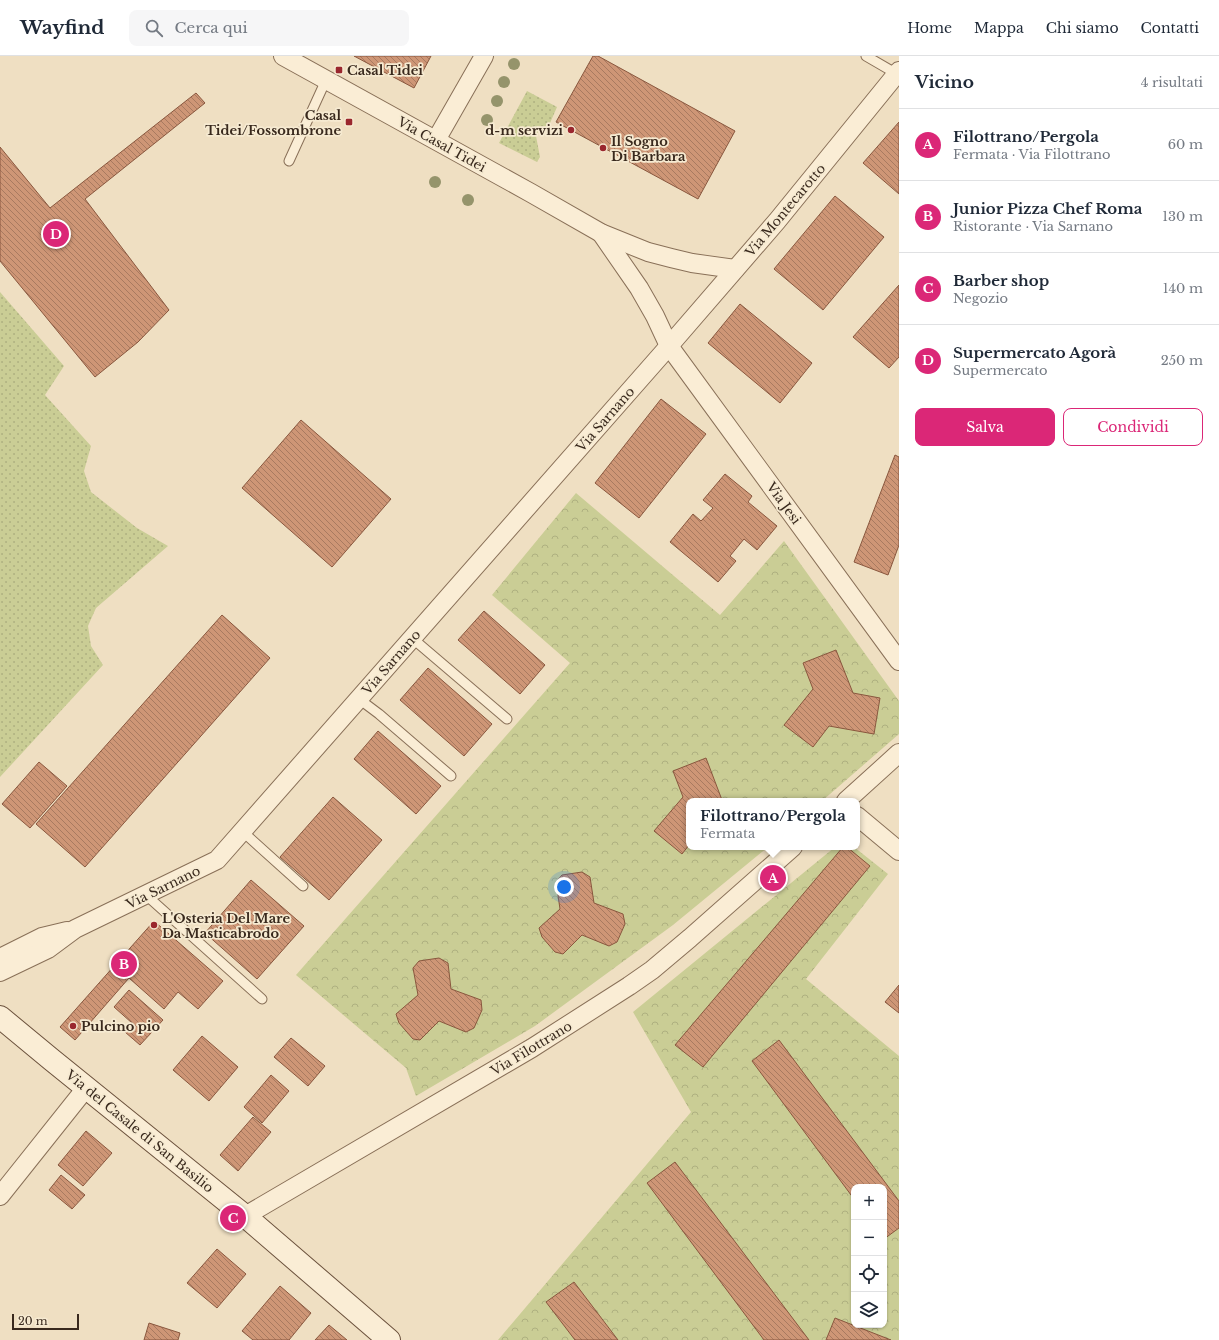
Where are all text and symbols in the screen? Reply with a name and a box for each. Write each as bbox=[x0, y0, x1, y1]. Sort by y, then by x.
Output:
search box bbox=[129, 10, 409, 46]
text: Wayfind bbox=[20, 16, 105, 39]
icon: search bbox=[143, 17, 165, 39]
text: Cerca qui bbox=[175, 18, 248, 37]
text: Home bbox=[907, 19, 952, 37]
text: Mappa bbox=[974, 19, 1024, 37]
text: Chi siamo bbox=[1046, 19, 1119, 37]
text: Contatti bbox=[1141, 19, 1199, 37]
place label: Casal Tidei bbox=[347, 62, 423, 79]
marker: Casal Tidei bbox=[334, 65, 344, 75]
text: Vicino bbox=[915, 72, 974, 93]
text: 4 risultati bbox=[1141, 74, 1203, 91]
place label: Casal Tidei/Fossombrone bbox=[205, 107, 341, 139]
street label: Via Casal Tidei bbox=[394, 113, 490, 176]
marker: Casal Tidei/Fossombrone bbox=[344, 117, 354, 127]
place label: d-m servizi bbox=[485, 122, 563, 139]
marker: d-m servizi bbox=[566, 125, 576, 135]
text: Filottrano/Pergola bbox=[953, 127, 1099, 146]
place label: Il Sogno Di Barbara bbox=[611, 133, 686, 165]
text: A bbox=[923, 136, 933, 153]
text: 60 m bbox=[1168, 136, 1203, 153]
marker: Il Sogno Di Barbara bbox=[598, 143, 608, 153]
text: Fermata · Via Filottrano bbox=[953, 146, 1110, 163]
street label: Via Montecarotto bbox=[741, 160, 829, 261]
text: Junior Pizza Chef Roma bbox=[953, 199, 1142, 218]
text: B bbox=[923, 208, 933, 225]
text: 130 m bbox=[1162, 208, 1203, 225]
text: Ristorante · Via Sarnano bbox=[953, 218, 1113, 235]
pin: D bbox=[43, 219, 69, 249]
text: Barber shop bbox=[953, 271, 1049, 290]
text: C bbox=[923, 280, 933, 297]
text: 140 m bbox=[1163, 280, 1203, 297]
text: Negozio bbox=[953, 290, 1008, 307]
text: Supermercato Agorà bbox=[953, 343, 1116, 362]
text: D bbox=[922, 352, 934, 369]
text: 250 m bbox=[1161, 352, 1203, 369]
text: Supermercato bbox=[953, 362, 1048, 379]
street label: Via Sarnano bbox=[572, 383, 638, 456]
button: Salva bbox=[915, 408, 1055, 446]
button: Condividi bbox=[1063, 408, 1203, 446]
street label: Via Jesi bbox=[762, 478, 805, 528]
street label: Via Sarnano bbox=[358, 626, 424, 699]
popup bbox=[686, 798, 860, 850]
text: Filottrano/Pergola bbox=[700, 806, 846, 825]
text: Fermata bbox=[700, 825, 755, 842]
street label: Via Sarnano bbox=[122, 862, 203, 913]
pin: A bbox=[760, 863, 786, 893]
your location bbox=[554, 877, 574, 897]
place label: L'Osteria Del Mare Da Masticabrodo bbox=[162, 910, 290, 942]
marker: L'Osteria Del Mare Da Masticabrodo bbox=[149, 920, 159, 930]
pin: B bbox=[111, 949, 137, 979]
street label: Via Filottrano bbox=[487, 1017, 575, 1080]
place label: Pulcino pio bbox=[81, 1018, 160, 1035]
marker: Pulcino pio bbox=[68, 1021, 78, 1031]
street label: Via del Casale di San Basilio bbox=[61, 1066, 217, 1196]
map controls bbox=[851, 1184, 887, 1328]
button: + bbox=[851, 1184, 887, 1220]
pin: C bbox=[220, 1203, 246, 1233]
button: − bbox=[851, 1220, 887, 1256]
button: locate bbox=[851, 1256, 887, 1292]
button: layers bbox=[851, 1292, 887, 1328]
scale bar bbox=[12, 1312, 79, 1331]
text: 20 m bbox=[18, 1314, 48, 1328]

